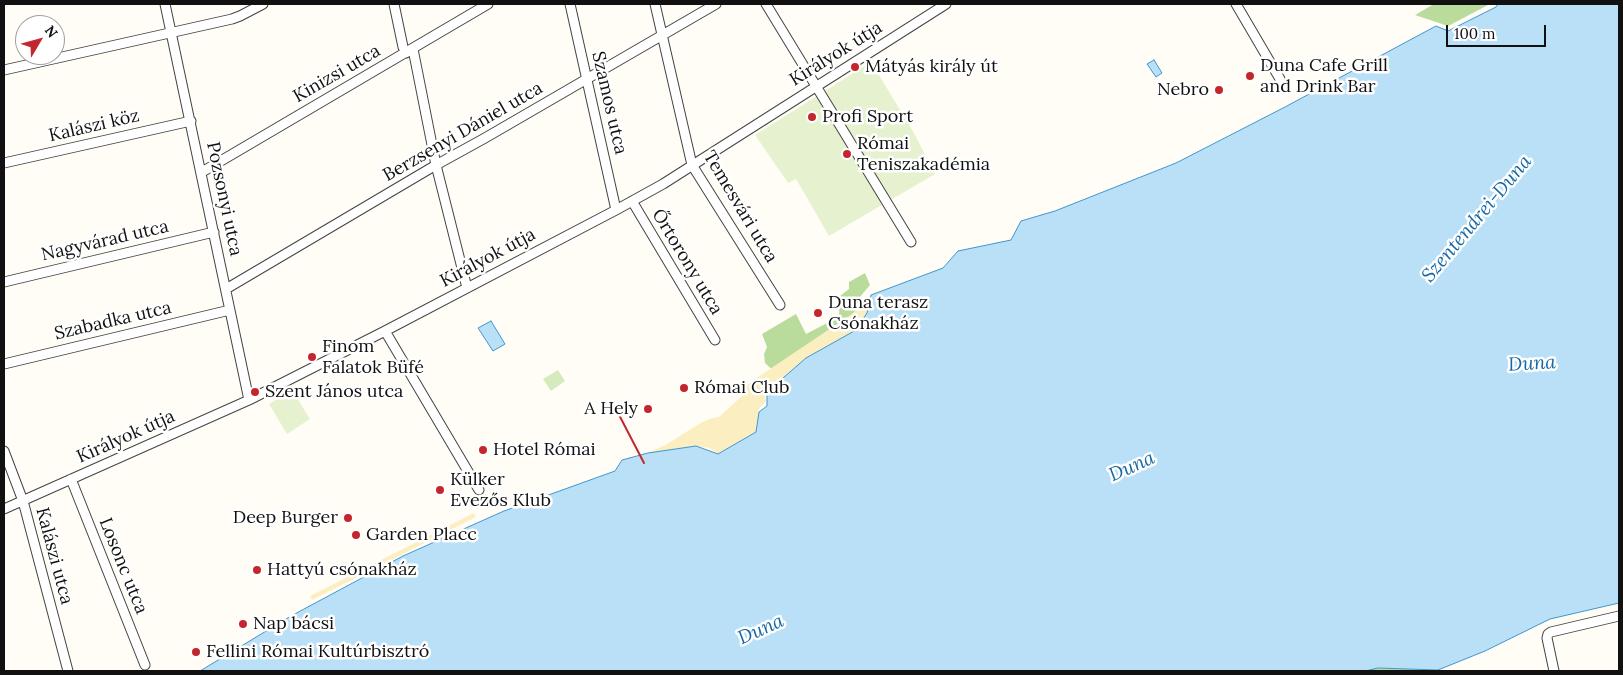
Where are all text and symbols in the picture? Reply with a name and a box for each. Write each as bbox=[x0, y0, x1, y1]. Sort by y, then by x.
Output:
north arrow bbox=[15, 15, 65, 65]
scale bar bbox=[1448, 15, 1548, 47]
street label: Királyok útja bbox=[786, 17, 886, 91]
text: N bbox=[41, 22, 62, 41]
text: 100 m bbox=[1454, 24, 1495, 43]
street label: Kinizsi utca bbox=[290, 40, 384, 108]
street label: Szamos utca bbox=[587, 49, 631, 157]
place label: Duna Cafe Grill and Drink Bar bbox=[1260, 55, 1388, 98]
place label: Mátyás király út bbox=[865, 56, 998, 78]
marker: Mátyás király út bbox=[849, 61, 861, 73]
marker: Duna Cafe Grill and Drink Bar bbox=[1244, 70, 1256, 82]
street label: Berzsenyi Dániel utca bbox=[379, 77, 547, 187]
place label: Nebro bbox=[1157, 79, 1209, 101]
marker: Nebro bbox=[1213, 84, 1225, 96]
street label: Kalászi köz bbox=[47, 105, 141, 147]
place label: Profi Sport bbox=[822, 106, 913, 128]
marker: Profi Sport bbox=[806, 111, 818, 123]
place label: Római Teniszakadémia bbox=[857, 133, 990, 176]
street label: Pozsonyi utca bbox=[201, 140, 247, 258]
street label: Temesvári utca bbox=[698, 147, 782, 267]
marker: Római Teniszakadémia bbox=[841, 148, 853, 160]
water label: Szentendrei-Duna bbox=[1417, 151, 1537, 287]
street label: Őrtorony utca bbox=[647, 205, 727, 319]
street label: Nagyvárad utca bbox=[39, 216, 171, 266]
street label: Királyok útja bbox=[437, 224, 539, 292]
place label: Duna terasz Csónakház bbox=[828, 292, 928, 334]
street label: Szabadka utca bbox=[52, 297, 174, 345]
marker: Duna terasz Csónakház bbox=[812, 307, 824, 319]
place label: Finom Falatok Büfé bbox=[322, 336, 424, 378]
marker: Finom Falatok Büfé bbox=[306, 351, 318, 363]
water label: Duna bbox=[1508, 351, 1556, 377]
place label: Római Club bbox=[694, 377, 790, 399]
place label: Szent János utca bbox=[265, 381, 403, 403]
marker: Római Club bbox=[678, 382, 690, 394]
marker: Szent János utca bbox=[249, 386, 261, 398]
place label: A Hely bbox=[584, 398, 638, 420]
marker: A Hely bbox=[642, 403, 654, 415]
street label: Királyok útja bbox=[74, 406, 178, 468]
place label: Hotel Római bbox=[493, 439, 596, 461]
marker: Hotel Római bbox=[477, 444, 489, 456]
water label: Duna bbox=[1106, 447, 1158, 487]
place label: Külker Evezős Klub bbox=[450, 469, 551, 512]
marker: Külker Evezős Klub bbox=[434, 484, 446, 496]
street label: Kalászi utca bbox=[31, 505, 77, 607]
place label: Deep Burger bbox=[233, 507, 338, 529]
marker: Deep Burger bbox=[342, 512, 354, 524]
street label: Losonc utca bbox=[94, 515, 152, 617]
place label: Garden Placc bbox=[366, 524, 477, 546]
marker: Garden Placc bbox=[350, 529, 362, 541]
place label: Hattyú csónakház bbox=[267, 559, 417, 581]
marker: Hattyú csónakház bbox=[251, 564, 263, 576]
water label: Duna bbox=[735, 610, 787, 650]
place label: Nap bácsi bbox=[253, 613, 334, 635]
marker: Nap bácsi bbox=[237, 618, 249, 630]
place label: Fellini Római Kultúrbisztró bbox=[206, 641, 429, 663]
marker: Fellini Római Kultúrbisztró bbox=[190, 646, 202, 658]

